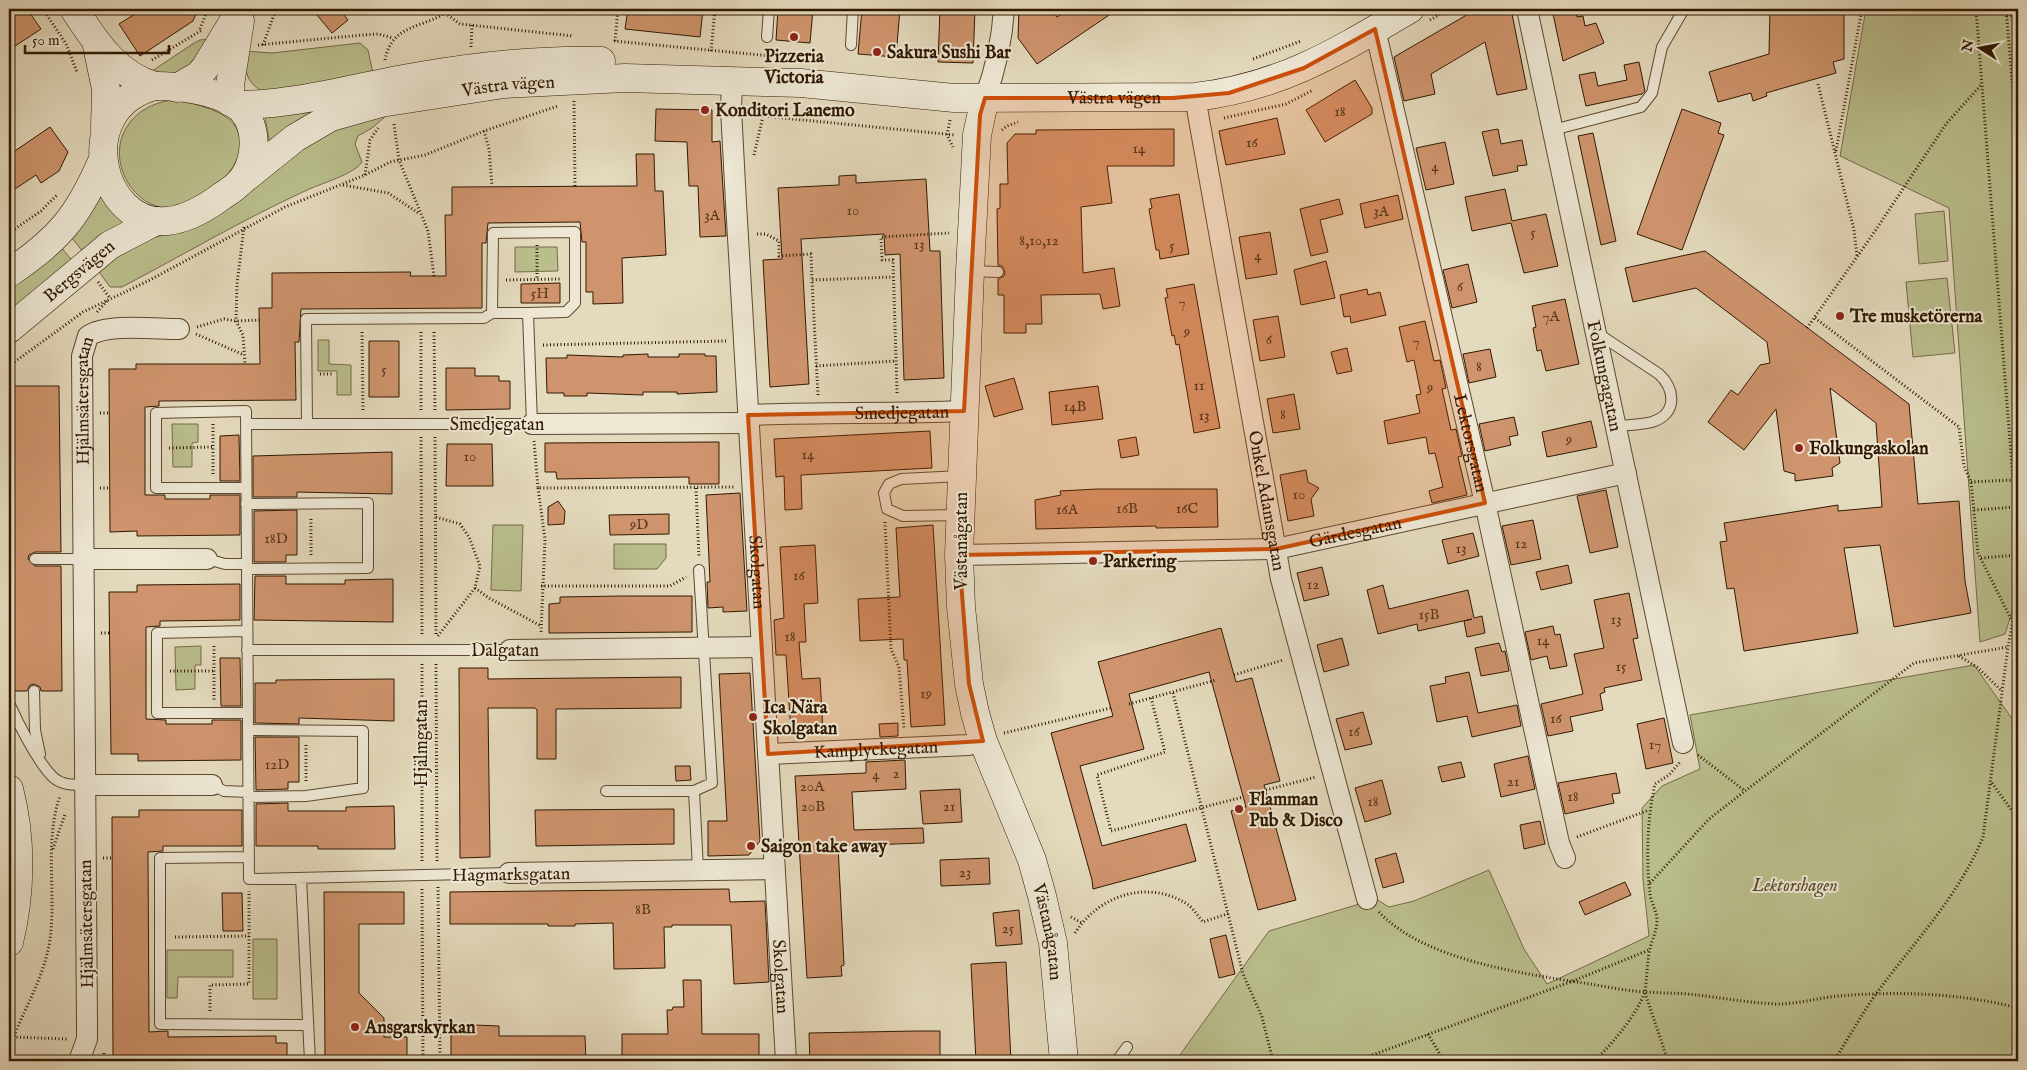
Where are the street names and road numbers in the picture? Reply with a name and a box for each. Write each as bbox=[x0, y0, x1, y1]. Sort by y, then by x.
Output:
street label: Västra vägen bbox=[459, 71, 556, 104]
street label: Västra vägen bbox=[1066, 87, 1161, 111]
street label: Bergsvägen bbox=[39, 235, 121, 308]
street label: Folkungagatan bbox=[1580, 318, 1627, 434]
street label: Hjälmsätersgatan bbox=[72, 334, 100, 465]
street label: Lektorsgatan bbox=[1447, 392, 1492, 495]
street label: Smedjegatan bbox=[855, 402, 950, 426]
street label: Smedjegatan bbox=[450, 414, 545, 437]
street label: Onkel Adamsgatan bbox=[1242, 429, 1289, 573]
street label: Västanågatan bbox=[951, 491, 974, 591]
street label: Gärdesgatan bbox=[1307, 512, 1404, 555]
street label: Skolgatan bbox=[742, 534, 770, 611]
street label: Dalgatan bbox=[471, 640, 540, 663]
street label: Hjälmgatan bbox=[411, 699, 434, 787]
street label: Kamplyckegatan bbox=[813, 736, 939, 765]
street label: Hjälmsätersgatan bbox=[75, 859, 100, 989]
street label: Hagmarksgatan bbox=[452, 863, 571, 888]
street label: Västanågatan bbox=[1026, 880, 1066, 982]
street label: Skolgatan bbox=[766, 939, 793, 1015]

